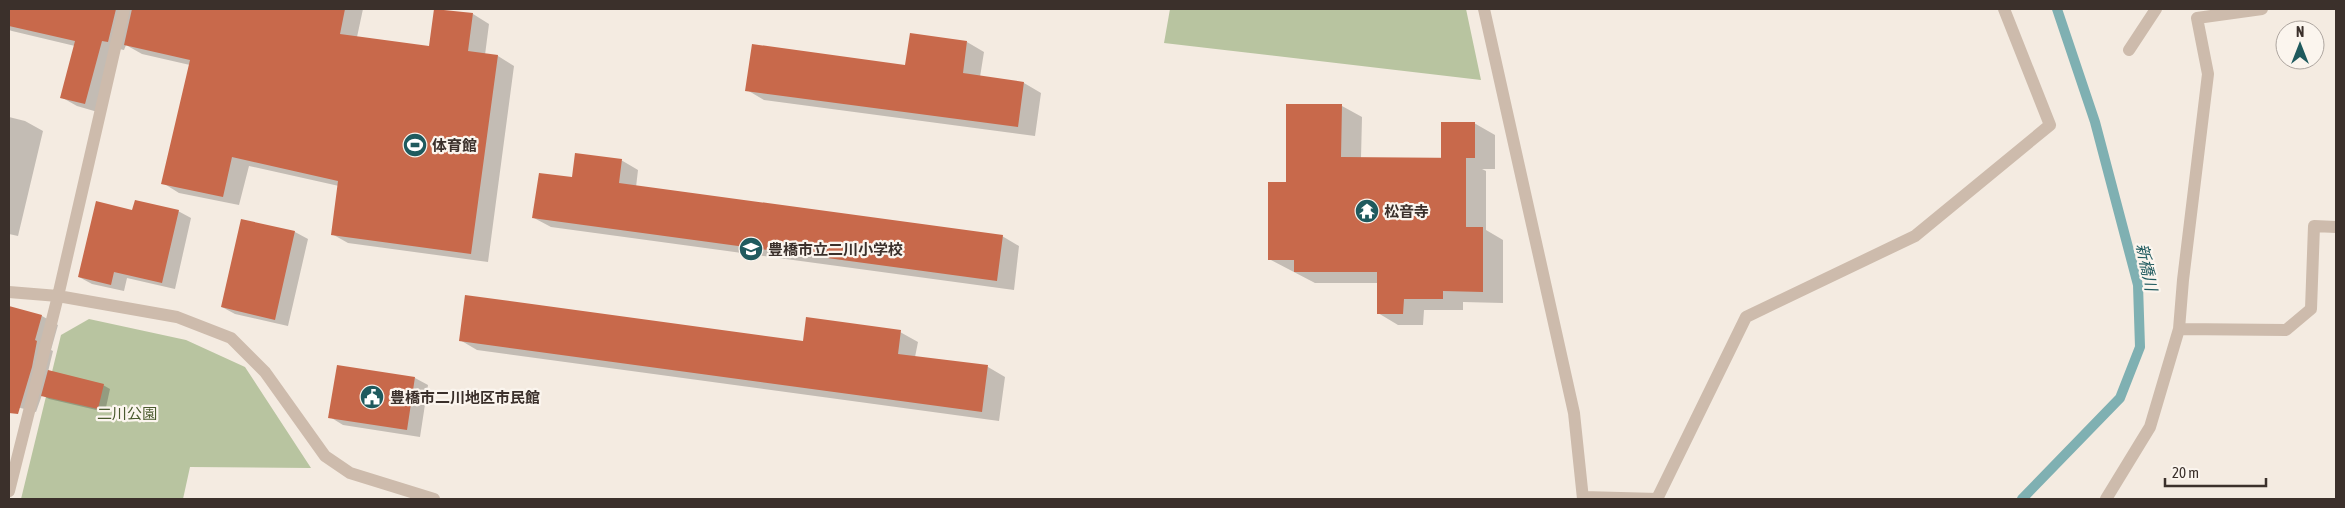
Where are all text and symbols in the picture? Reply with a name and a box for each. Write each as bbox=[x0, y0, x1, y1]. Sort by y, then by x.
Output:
north arrow bbox=[2275, 20, 2325, 70]
text: N bbox=[2296, 24, 2304, 40]
sports icon: 体育館 bbox=[402, 132, 428, 158]
place label: 体育館 bbox=[432, 137, 477, 154]
temple icon: 松音寺 bbox=[1354, 198, 1380, 224]
place label: 松音寺 bbox=[1384, 203, 1429, 220]
school or university icon: 豊橋市立二川小学校 bbox=[738, 236, 764, 262]
place label: 豊橋市立二川小学校 bbox=[768, 241, 903, 258]
water label: 新橋川 bbox=[2133, 242, 2161, 294]
public building icon: 豊橋市二川地区市民館 bbox=[359, 384, 385, 410]
place label: 豊橋市二川地区市民館 bbox=[390, 389, 540, 406]
park label: 二川公園 bbox=[97, 405, 157, 422]
scale bar bbox=[2165, 456, 2266, 488]
text: 20 m bbox=[2172, 464, 2199, 481]

